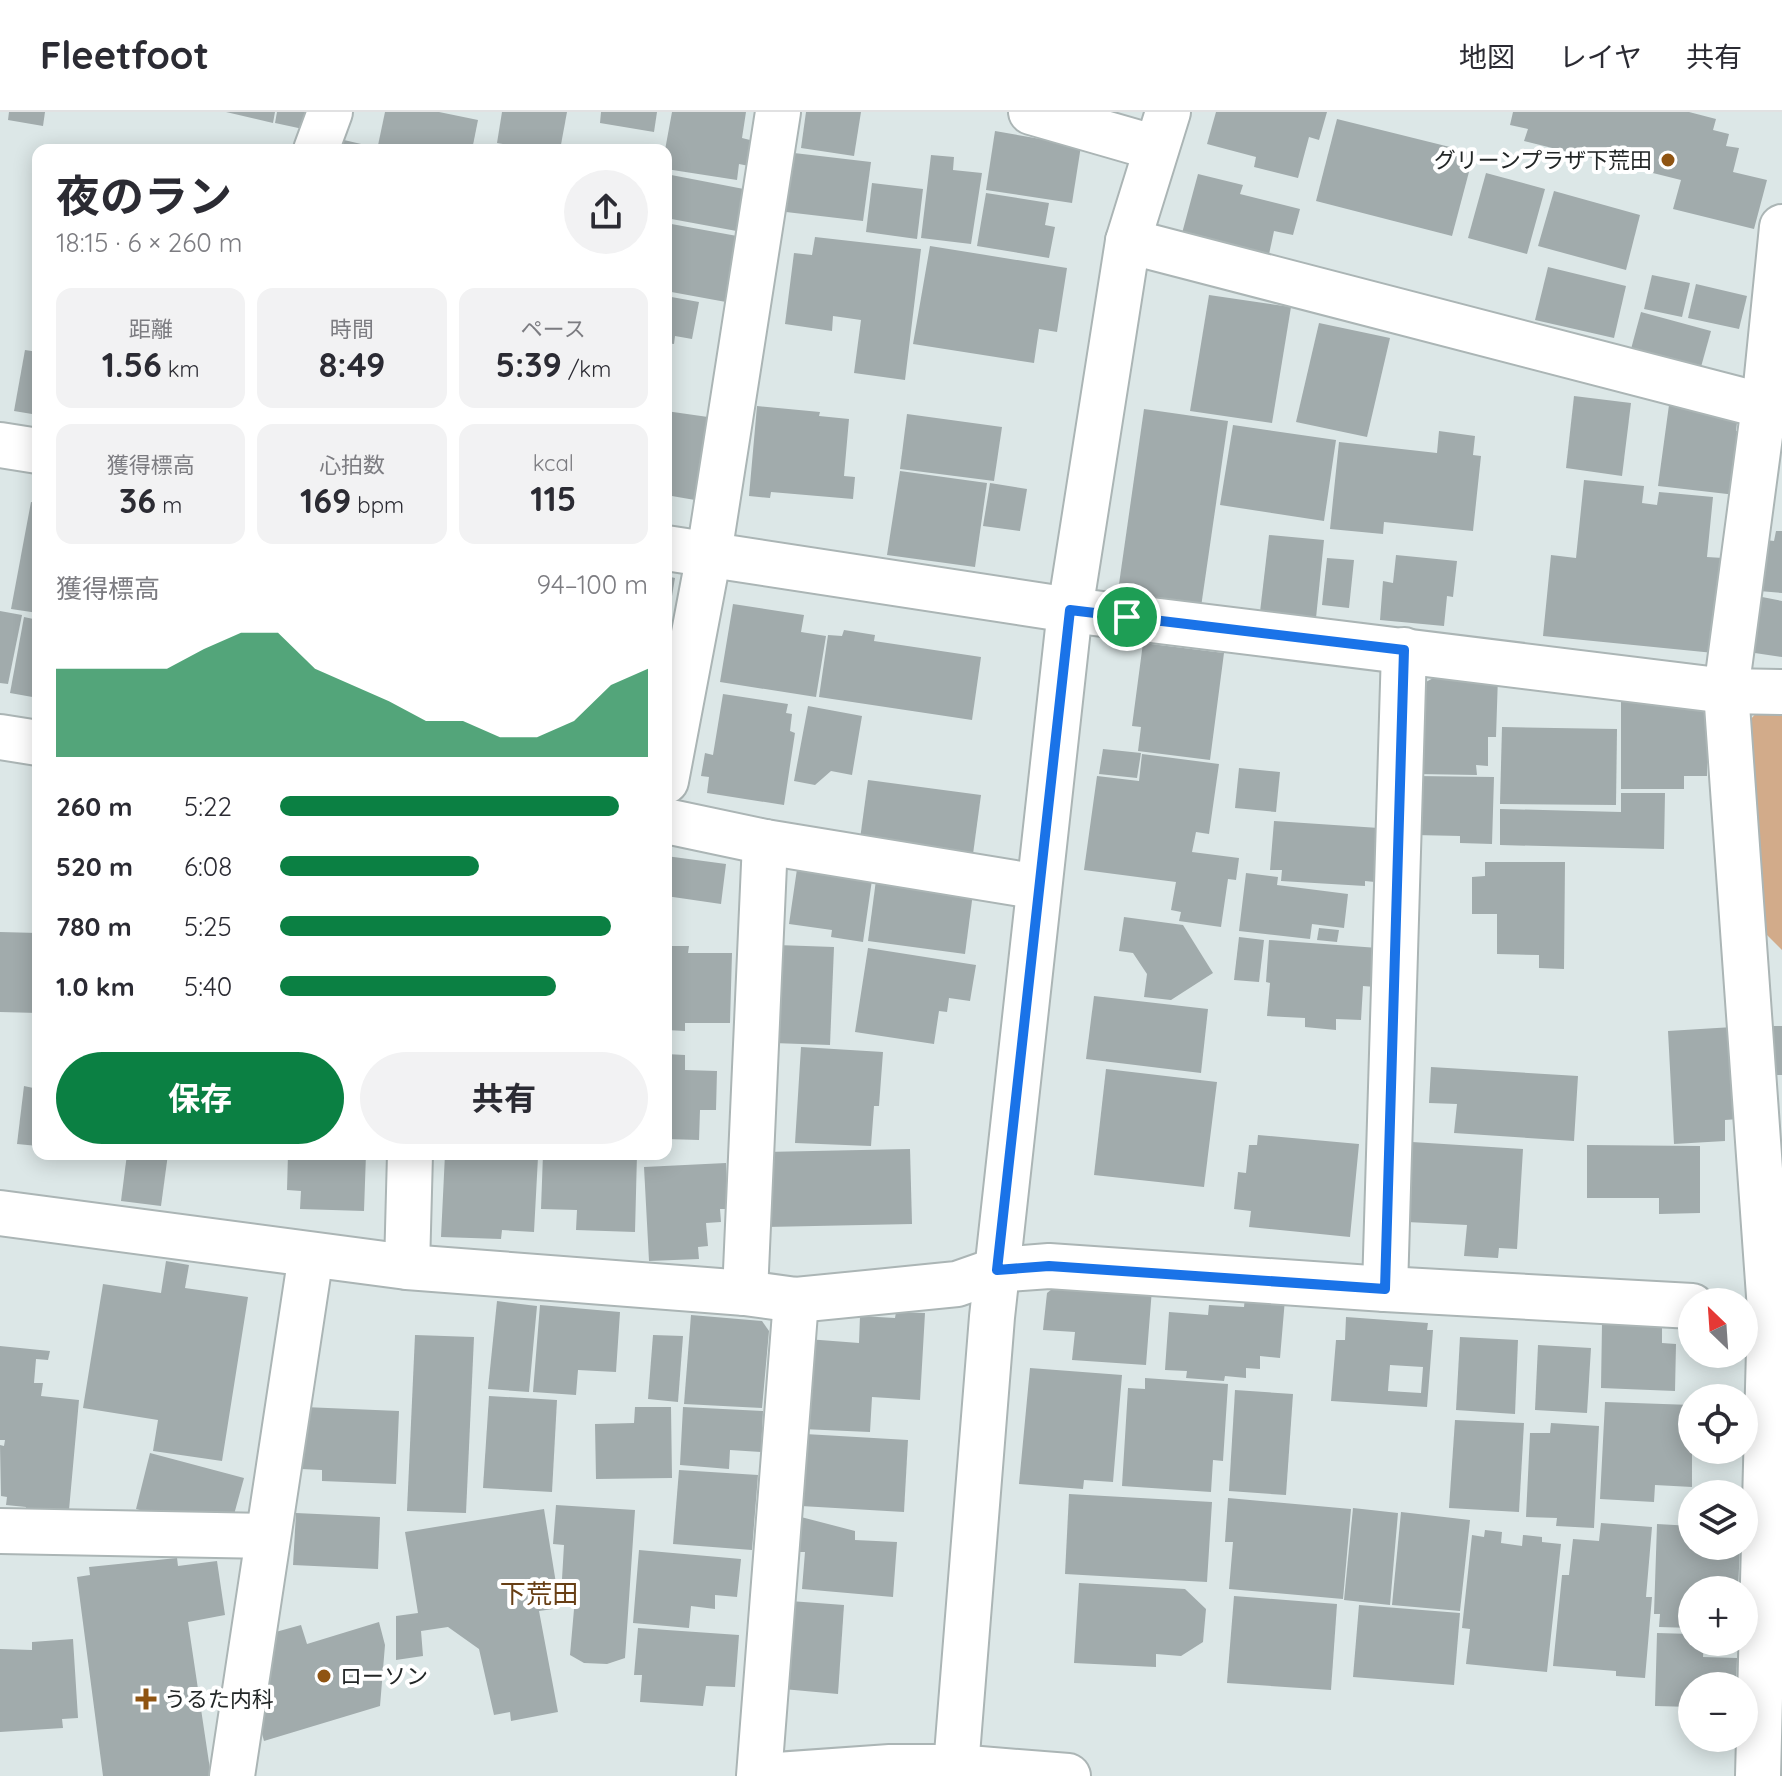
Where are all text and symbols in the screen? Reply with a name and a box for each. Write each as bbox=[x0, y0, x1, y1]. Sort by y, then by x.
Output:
text: Fleetfoot bbox=[40, 31, 209, 79]
text: 地図 bbox=[1459, 39, 1515, 74]
text: レイヤ bbox=[1559, 39, 1642, 74]
text: 共有 bbox=[1686, 39, 1742, 74]
place label: グリーンプラザ下荒田 bbox=[1434, 146, 1652, 174]
marker: グリーンプラザ下荒田 bbox=[1659, 151, 1677, 169]
text: 夜のラン bbox=[56, 168, 232, 223]
button: share bbox=[564, 170, 648, 254]
text: 18:15 · 6 × 260 m bbox=[56, 226, 242, 259]
text: 距離 bbox=[129, 315, 173, 343]
text: 時間 bbox=[330, 315, 374, 343]
text: ペース bbox=[521, 315, 586, 343]
text: 1.56 bbox=[102, 343, 162, 386]
text: 8:49 bbox=[319, 343, 385, 386]
text: 5:39 bbox=[495, 343, 562, 386]
text: km bbox=[162, 355, 200, 383]
text: /km bbox=[562, 355, 611, 383]
text: kcal bbox=[533, 449, 574, 477]
text: 獲得標高 bbox=[107, 451, 195, 479]
text: 心拍数 bbox=[319, 451, 385, 479]
text: 115 bbox=[530, 477, 576, 520]
text: 36 bbox=[119, 479, 156, 522]
text: 169 bbox=[300, 479, 351, 522]
text: m bbox=[156, 491, 182, 519]
text: bpm bbox=[351, 491, 404, 519]
text: 94–100 m bbox=[536, 568, 648, 601]
text: 獲得標高 bbox=[56, 572, 160, 605]
pin bbox=[1093, 583, 1161, 651]
icon: arrive bbox=[1105, 595, 1149, 639]
text: 260 m bbox=[56, 790, 132, 823]
text: 5:22 bbox=[184, 790, 232, 823]
text: 520 m bbox=[56, 850, 133, 883]
text: 6:08 bbox=[184, 850, 232, 883]
text: 780 m bbox=[56, 910, 132, 943]
text: 5:25 bbox=[184, 910, 232, 943]
text: 1.0 km bbox=[56, 970, 135, 1003]
text: 5:40 bbox=[184, 970, 232, 1003]
button: 保存 bbox=[56, 1052, 344, 1144]
button: 共有 bbox=[360, 1052, 648, 1144]
north arrow bbox=[1678, 1288, 1758, 1368]
map controls bbox=[1678, 1288, 1758, 1752]
button: locate bbox=[1678, 1384, 1758, 1464]
button: layers bbox=[1678, 1480, 1758, 1560]
button: + bbox=[1678, 1576, 1758, 1656]
district label: 下荒田 bbox=[500, 1577, 578, 1610]
place label: ローソン bbox=[340, 1662, 428, 1690]
marker: ローソン bbox=[315, 1667, 333, 1685]
button: − bbox=[1678, 1672, 1758, 1752]
place label: うるた内科 bbox=[164, 1685, 274, 1713]
marker: うるた内科 bbox=[135, 1688, 157, 1710]

